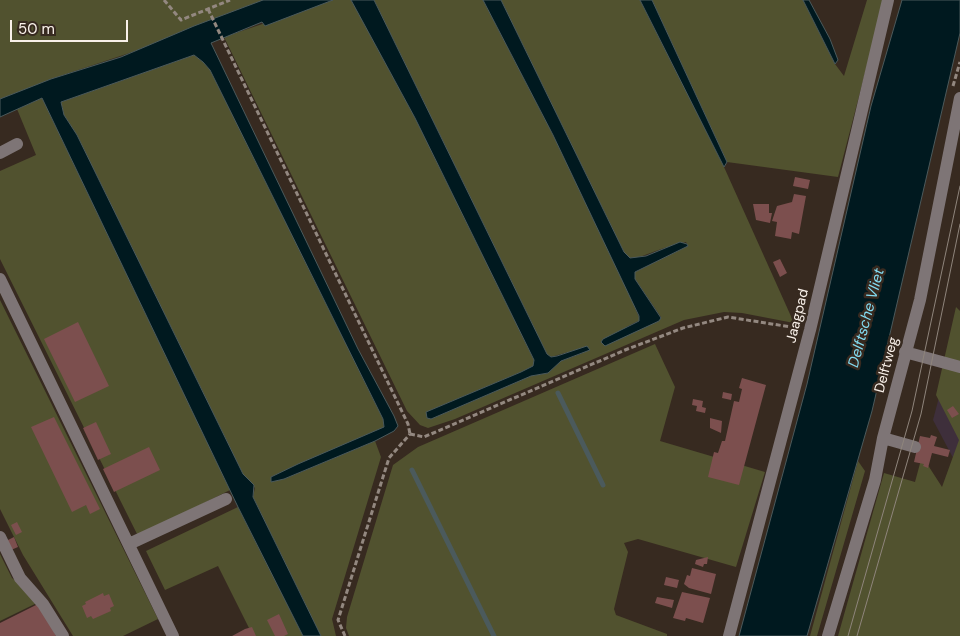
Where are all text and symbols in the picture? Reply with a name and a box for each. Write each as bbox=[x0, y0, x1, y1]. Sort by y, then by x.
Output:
scale bar bbox=[12, 10, 130, 42]
text: 50 m bbox=[18, 19, 55, 39]
water label: Delftsche Vliet bbox=[845, 266, 889, 370]
street label: Jaagpad bbox=[783, 287, 813, 345]
street label: Delftweg bbox=[871, 335, 903, 395]

